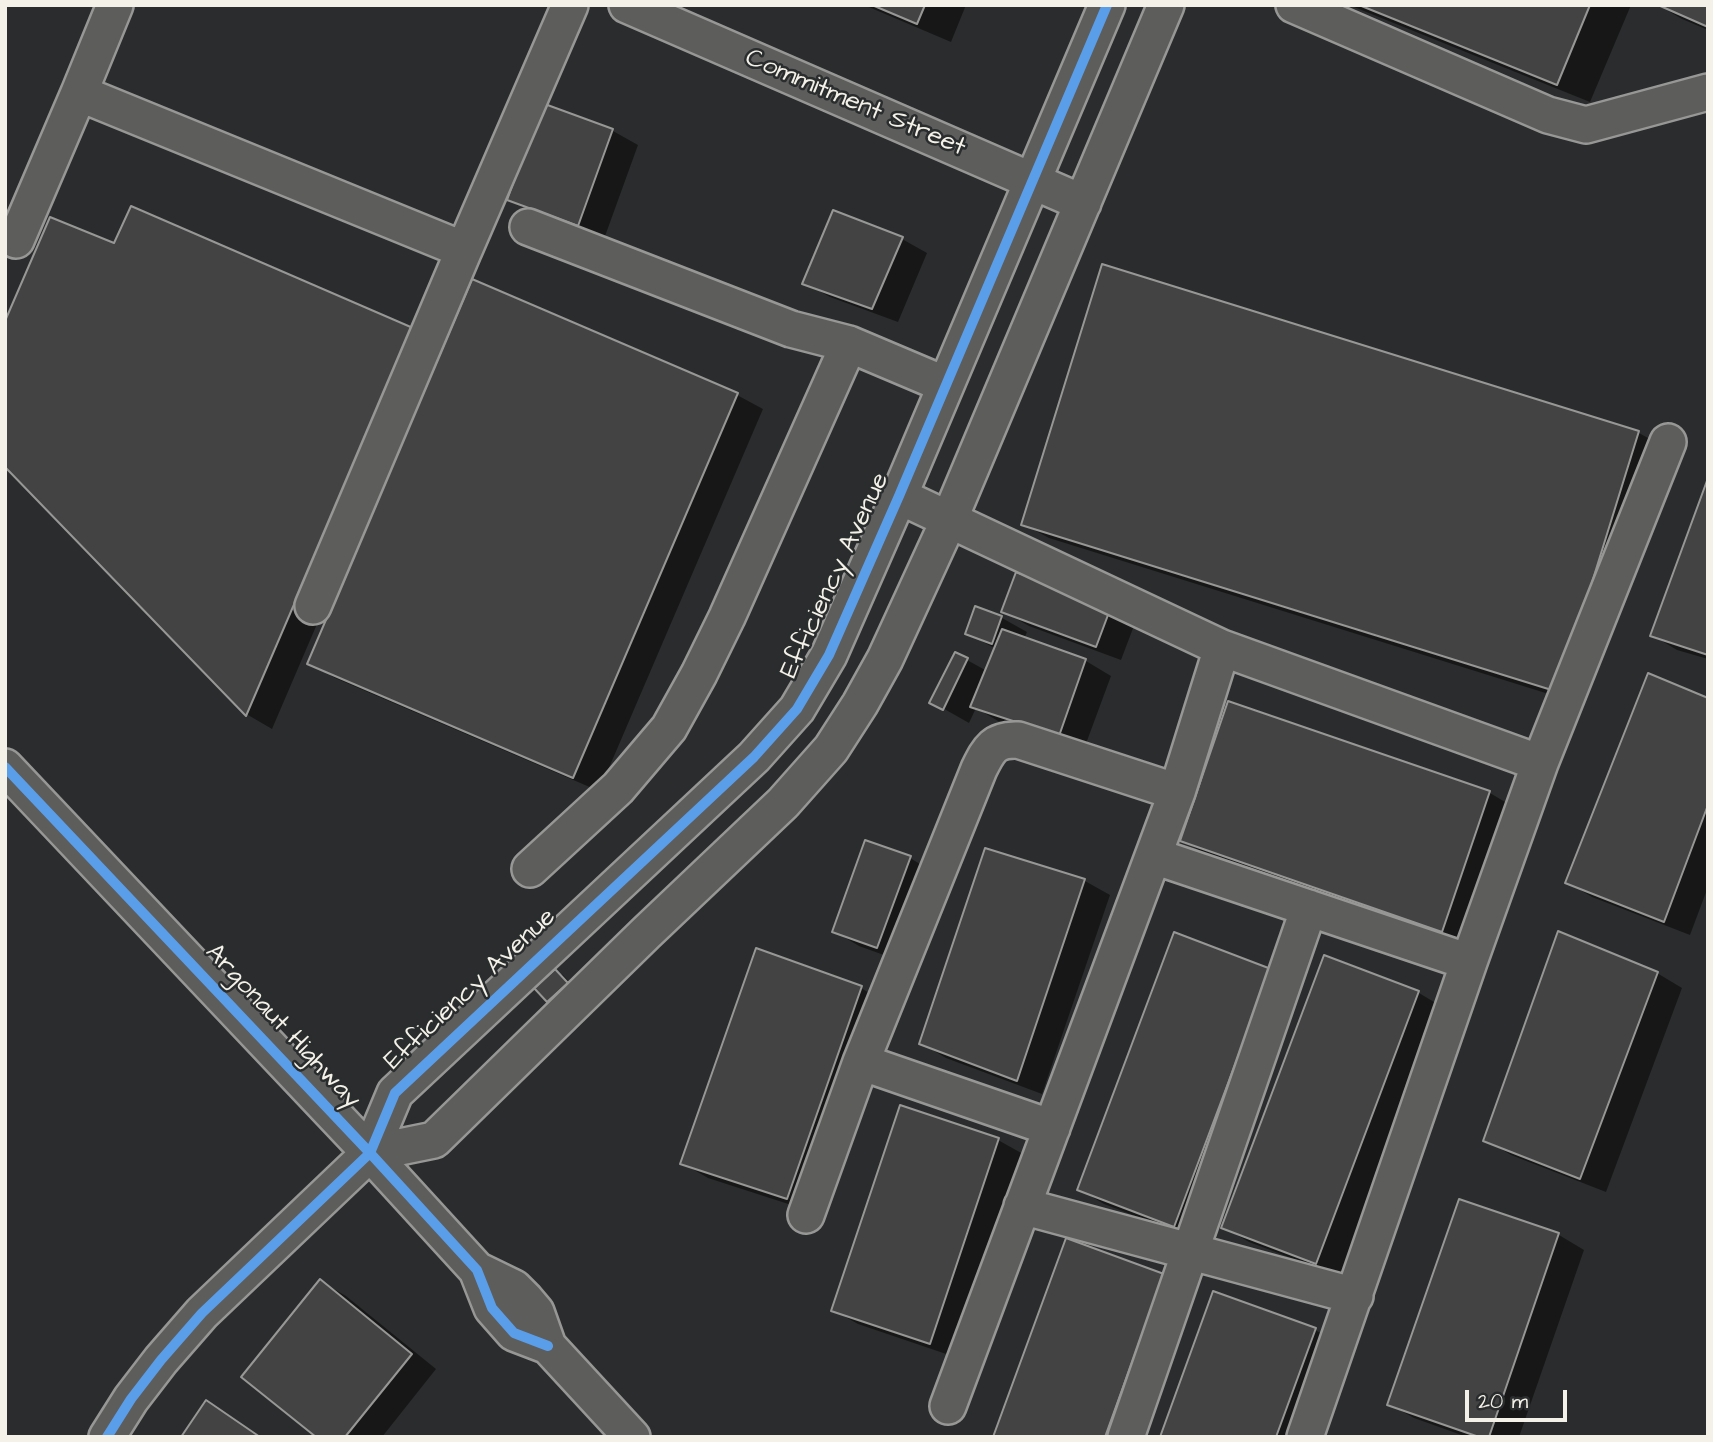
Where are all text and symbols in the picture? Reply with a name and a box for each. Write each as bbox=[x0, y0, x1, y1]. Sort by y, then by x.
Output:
street label: Commitment Street bbox=[740, 43, 970, 165]
street label: Efficiency Avenue bbox=[775, 468, 897, 684]
street label: Efficiency Avenue bbox=[379, 902, 563, 1078]
street label: Argonaut Highway bbox=[198, 938, 366, 1116]
scale bar bbox=[1468, 1376, 1570, 1420]
text: 20 m bbox=[1478, 1387, 1528, 1416]

